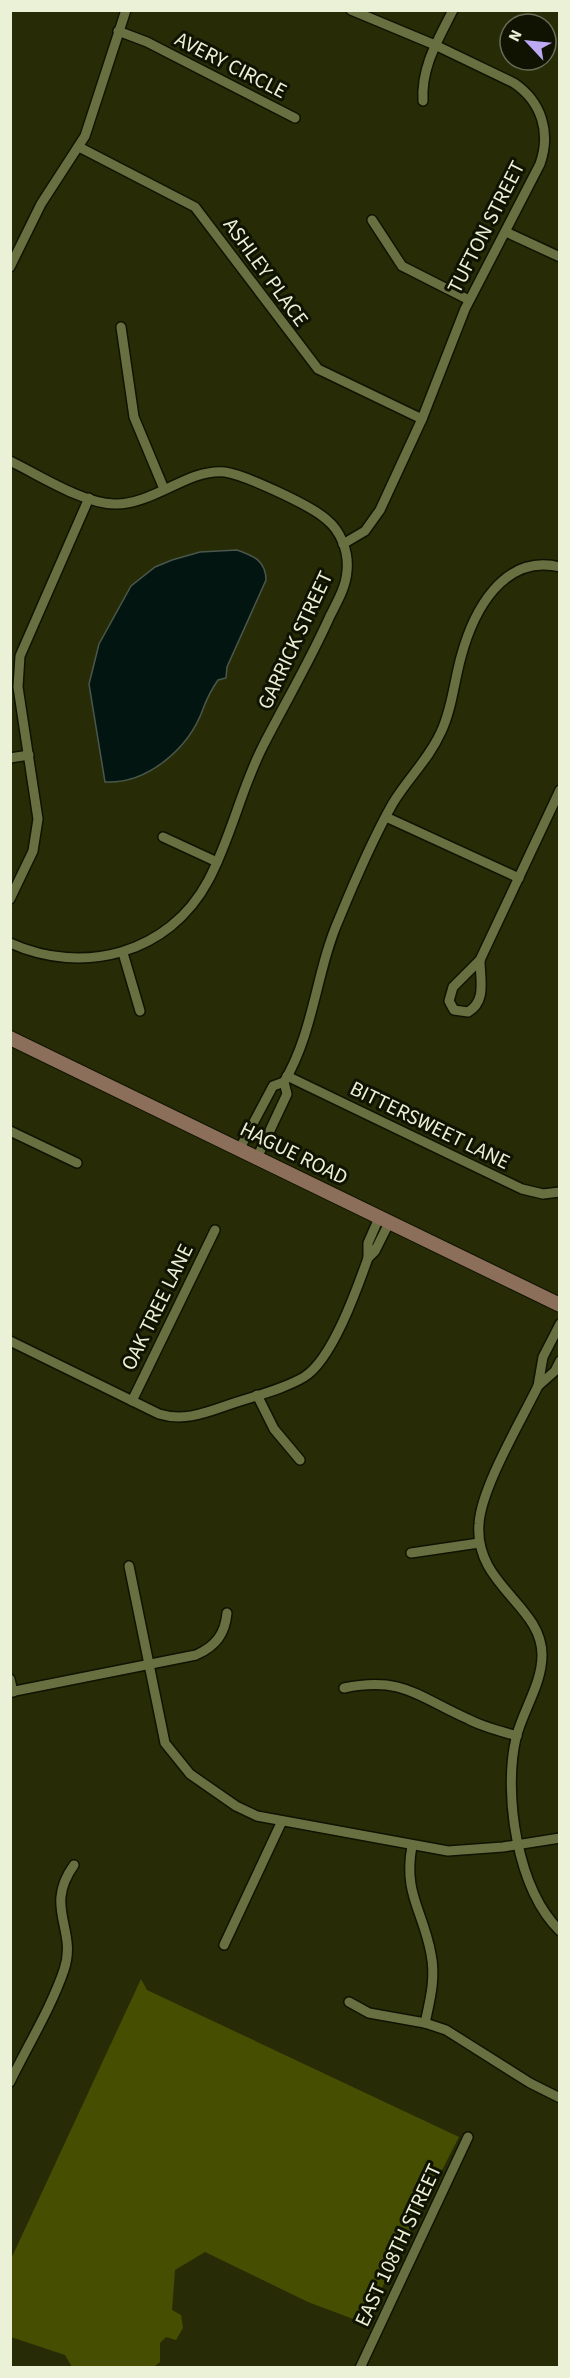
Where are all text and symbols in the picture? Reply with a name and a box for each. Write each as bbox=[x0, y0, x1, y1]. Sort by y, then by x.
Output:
north arrow bbox=[498, 12, 558, 72]
street label: AVERY CIRCLE bbox=[170, 24, 292, 106]
text: N bbox=[503, 26, 528, 45]
street label: TUFTON STREET bbox=[440, 156, 532, 298]
street label: ASHLEY PLACE bbox=[216, 211, 316, 333]
street label: GARRICK STREET bbox=[250, 566, 340, 714]
street label: BITTERSWEET LANE bbox=[345, 1073, 515, 1177]
street label: HAGUE ROAD bbox=[235, 1114, 353, 1192]
street label: OAK TREE LANE bbox=[113, 1239, 201, 1375]
street label: EAST 108TH STREET bbox=[347, 2159, 449, 2331]

